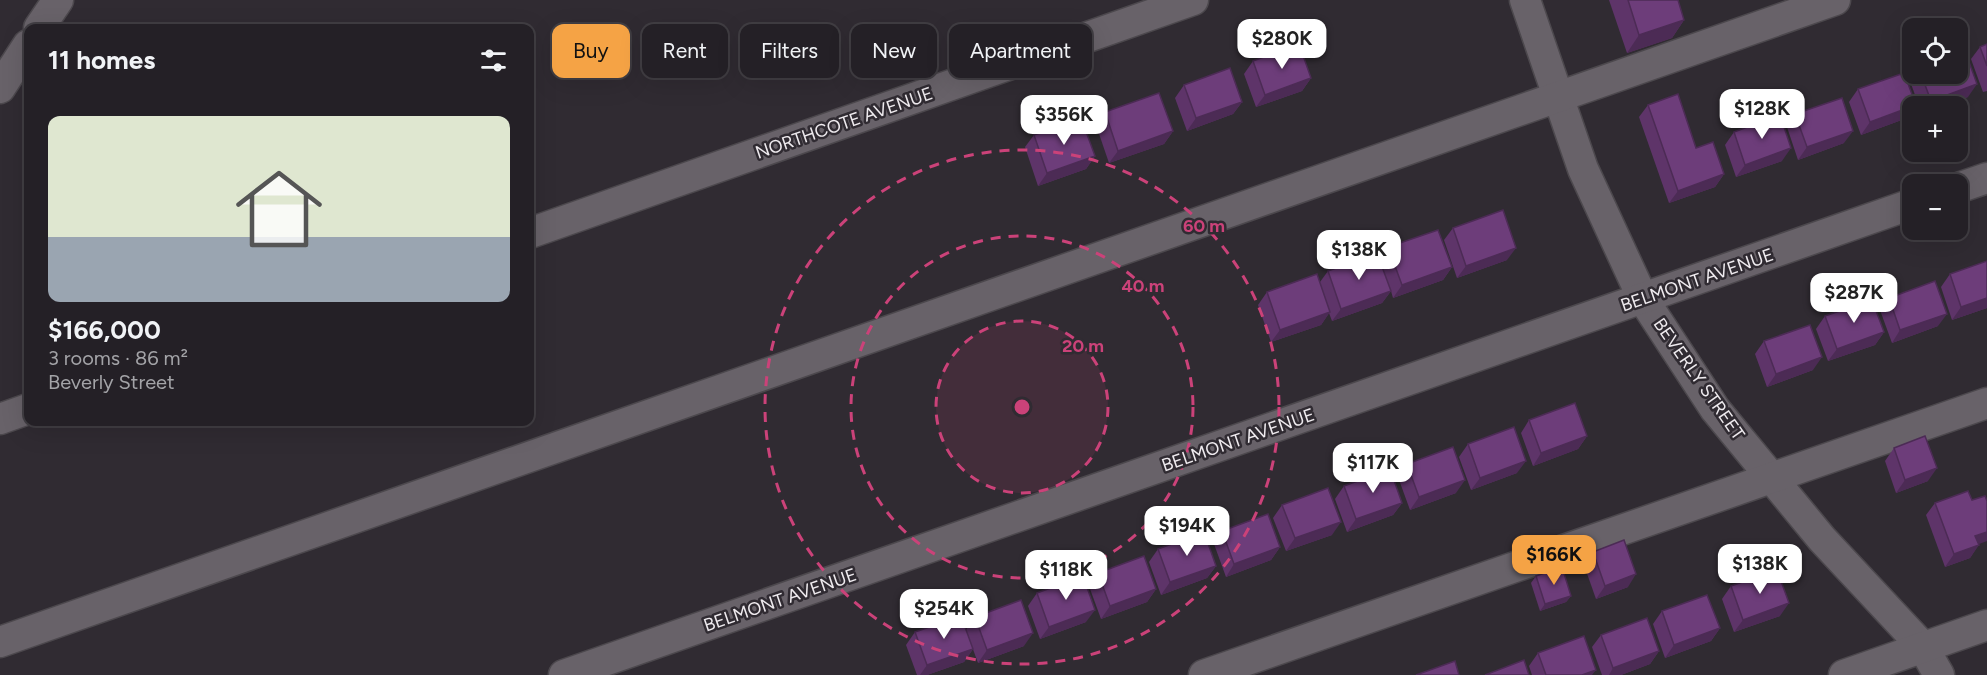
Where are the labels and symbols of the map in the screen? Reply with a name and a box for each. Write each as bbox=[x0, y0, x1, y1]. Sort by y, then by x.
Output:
pin: $280K bbox=[1240, 19, 1324, 70]
street label: NORTHCOTE AVENUE bbox=[752, 82, 936, 164]
pin: $128K bbox=[1720, 89, 1804, 140]
pin: $356K bbox=[1022, 95, 1106, 146]
text: 60 m bbox=[1183, 215, 1225, 237]
pin: $138K bbox=[1317, 230, 1401, 281]
street label: BELMONT AVENUE bbox=[1618, 243, 1776, 317]
pin: $287K bbox=[1812, 273, 1896, 324]
text: 40 m bbox=[1121, 275, 1165, 297]
street label: BEVERLY STREET bbox=[1649, 314, 1749, 444]
text: 20 m bbox=[1062, 335, 1104, 357]
centre of rings bbox=[1012, 397, 1032, 417]
street label: BELMONT AVENUE bbox=[1159, 403, 1317, 477]
pin: $117K bbox=[1331, 443, 1415, 494]
pin: $194K bbox=[1145, 506, 1229, 557]
pin: $166K bbox=[1512, 535, 1596, 586]
pin: $138K bbox=[1718, 544, 1802, 595]
pin: $118K bbox=[1024, 550, 1108, 601]
street label: BELMONT AVENUE bbox=[701, 563, 859, 637]
pin: $254K bbox=[902, 589, 986, 640]

